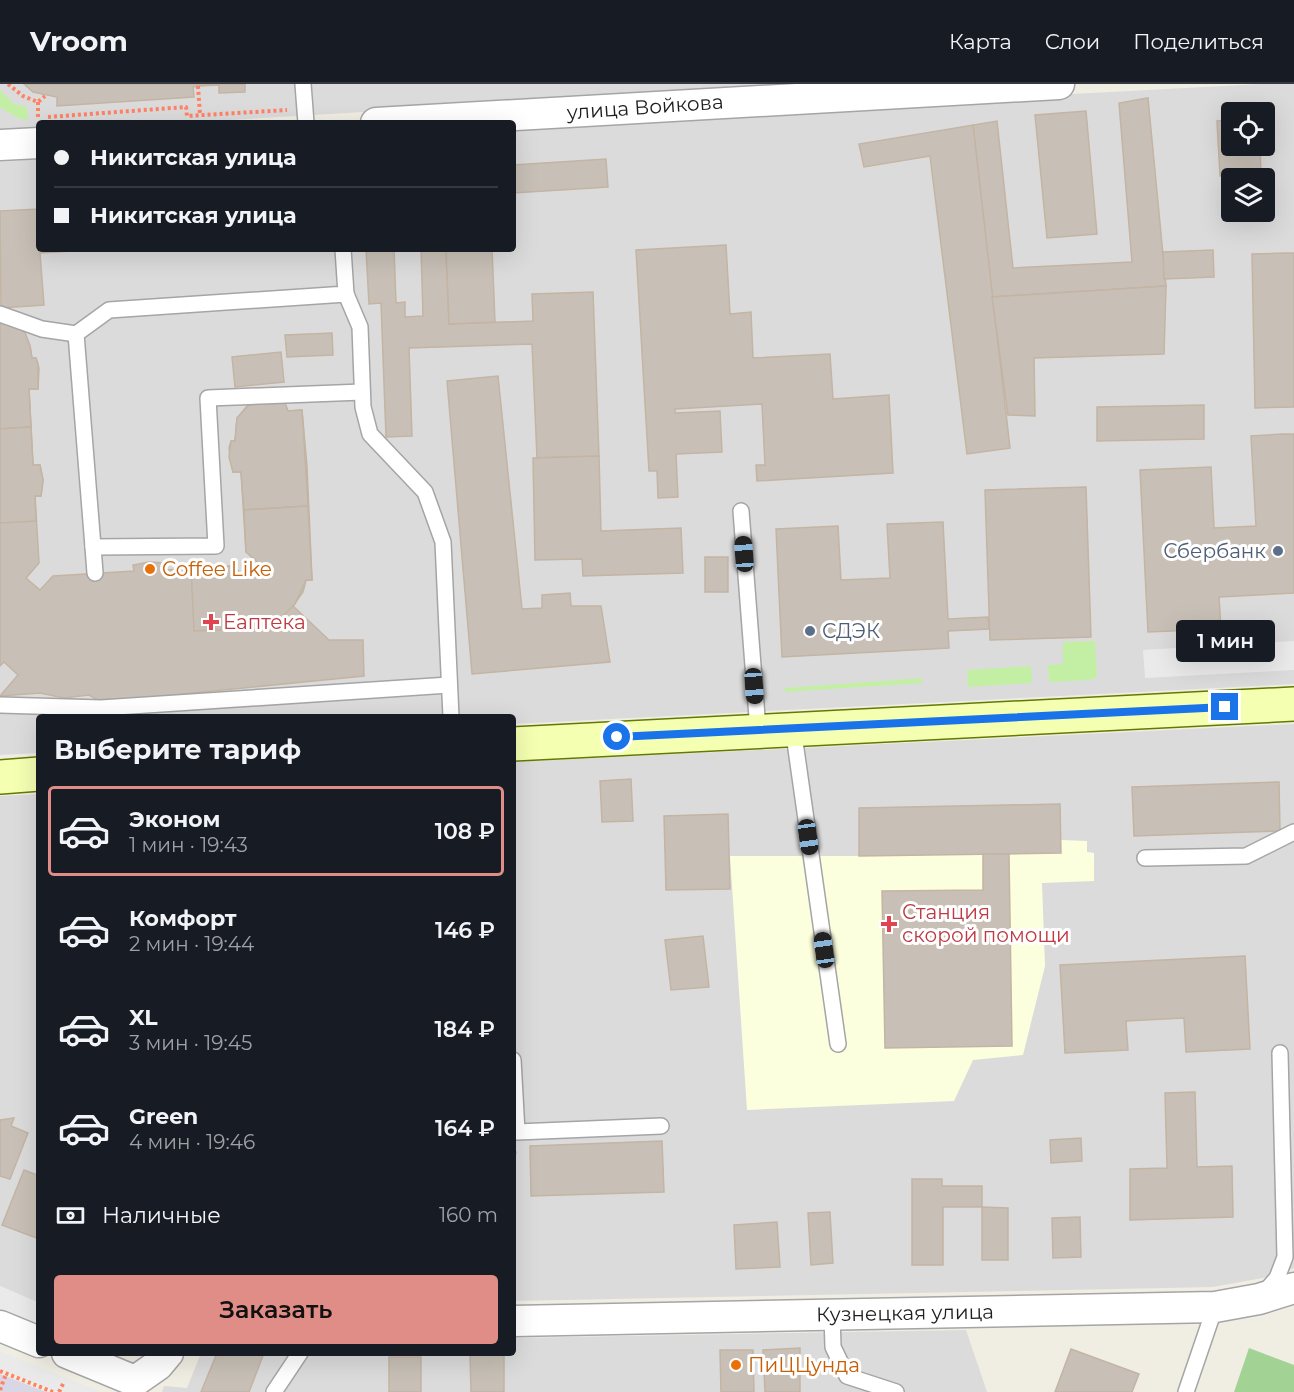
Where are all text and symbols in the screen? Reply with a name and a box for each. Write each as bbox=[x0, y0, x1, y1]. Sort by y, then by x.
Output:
text: Vroom bbox=[30, 24, 128, 58]
text: Карта bbox=[949, 29, 1012, 54]
text: Слои bbox=[1045, 29, 1100, 54]
text: Поделиться bbox=[1133, 29, 1264, 54]
street label: улица Войкова bbox=[565, 90, 724, 125]
map controls bbox=[1221, 102, 1275, 222]
button: locate bbox=[1221, 102, 1275, 156]
text: Никитская улица bbox=[90, 144, 297, 171]
button: layers bbox=[1221, 168, 1275, 222]
text: Никитская улица bbox=[90, 202, 297, 229]
car bbox=[734, 535, 754, 573]
place label: Сбербанк bbox=[1163, 539, 1266, 563]
marker: Сбербанк bbox=[1271, 544, 1285, 558]
place label: Coffee Like bbox=[162, 557, 272, 581]
marker: Coffee Like bbox=[143, 562, 157, 576]
place label: Еаптека bbox=[223, 610, 306, 634]
marker: Еаптека bbox=[204, 615, 218, 629]
place label: СДЭК bbox=[822, 619, 880, 643]
callout: 1 мин bbox=[1176, 620, 1274, 662]
marker: СДЭК bbox=[803, 624, 817, 638]
text: 1 мин bbox=[1197, 629, 1254, 653]
car bbox=[744, 667, 764, 705]
route end bbox=[1211, 693, 1238, 720]
route start bbox=[603, 723, 630, 750]
text: Выберите тариф bbox=[54, 733, 301, 766]
icon: car bbox=[57, 804, 111, 858]
text: Эконом bbox=[129, 806, 220, 833]
text: 108 ₽ bbox=[435, 818, 495, 845]
car bbox=[797, 818, 819, 856]
text: 1 мин · 19:43 bbox=[129, 833, 248, 857]
place label: Станция скорой помощи bbox=[902, 900, 1070, 947]
icon: car bbox=[57, 903, 111, 957]
text: Комфорт bbox=[129, 905, 237, 932]
marker: Станция скорой помощи bbox=[880, 915, 898, 933]
text: 146 ₽ bbox=[435, 917, 495, 944]
car bbox=[813, 931, 835, 969]
text: 2 мин · 19:44 bbox=[129, 932, 254, 956]
icon: car bbox=[57, 1002, 111, 1056]
text: XL bbox=[129, 1004, 158, 1031]
text: 184 ₽ bbox=[434, 1016, 495, 1043]
text: 3 мин · 19:45 bbox=[129, 1031, 252, 1055]
icon: car bbox=[57, 1101, 111, 1155]
text: Green bbox=[129, 1103, 198, 1130]
text: 164 ₽ bbox=[435, 1115, 495, 1142]
text: 4 мин · 19:46 bbox=[129, 1130, 255, 1154]
icon: cash bbox=[54, 1199, 87, 1232]
text: Наличные bbox=[102, 1202, 221, 1229]
text: 160 m bbox=[439, 1203, 498, 1227]
button: Заказать bbox=[54, 1275, 498, 1344]
street label: Кузнецкая улица bbox=[816, 1299, 994, 1327]
place label: ПиЦЦунда bbox=[748, 1353, 860, 1377]
marker: ПиЦЦунда bbox=[729, 1358, 743, 1372]

